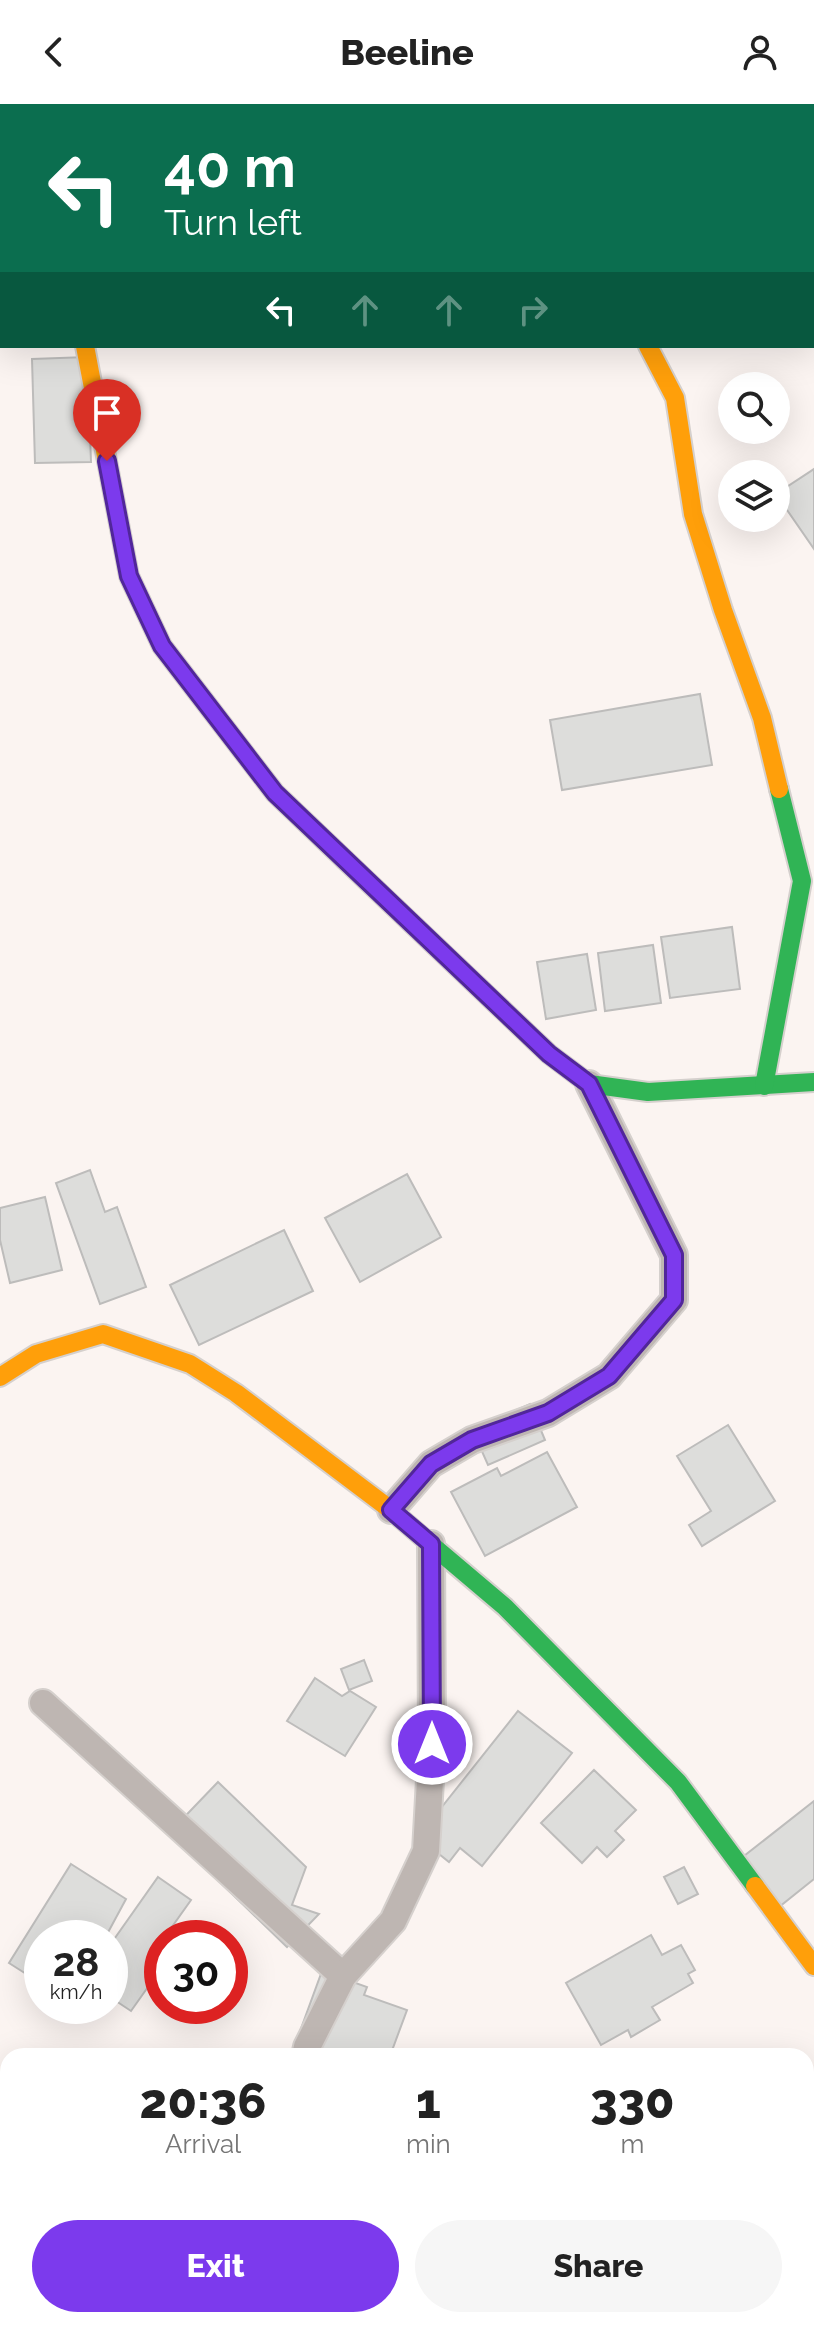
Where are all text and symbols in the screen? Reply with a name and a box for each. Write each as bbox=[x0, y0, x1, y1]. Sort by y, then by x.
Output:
icon: back bbox=[32, 30, 76, 74]
icon: person bbox=[738, 30, 782, 74]
text: Beeline bbox=[340, 31, 474, 73]
text: 40 m bbox=[164, 134, 296, 200]
icon: left bbox=[32, 136, 136, 240]
text: Turn left bbox=[164, 201, 302, 243]
icon: left bbox=[259, 288, 303, 332]
icon: ahead bbox=[343, 288, 387, 332]
icon: ahead bbox=[427, 288, 471, 332]
icon: right bbox=[511, 288, 555, 332]
map controls bbox=[718, 372, 790, 532]
button: search bbox=[718, 372, 790, 444]
pin bbox=[73, 379, 141, 461]
icon: arrive bbox=[85, 391, 129, 435]
button: layers bbox=[718, 460, 790, 532]
position arrow bbox=[390, 1702, 474, 1786]
speed limit sign: 30 bbox=[144, 1920, 248, 2024]
text: 28 bbox=[53, 1938, 99, 1985]
text: km/h bbox=[50, 1980, 102, 2004]
text: 20:36 bbox=[140, 2073, 267, 2129]
text: 1 bbox=[416, 2073, 441, 2129]
text: 330 bbox=[590, 2073, 674, 2129]
text: Arrival bbox=[165, 2129, 241, 2159]
text: min bbox=[406, 2129, 451, 2159]
text: m bbox=[620, 2129, 644, 2159]
button: Exit bbox=[32, 2220, 399, 2312]
button: Share bbox=[415, 2220, 782, 2312]

